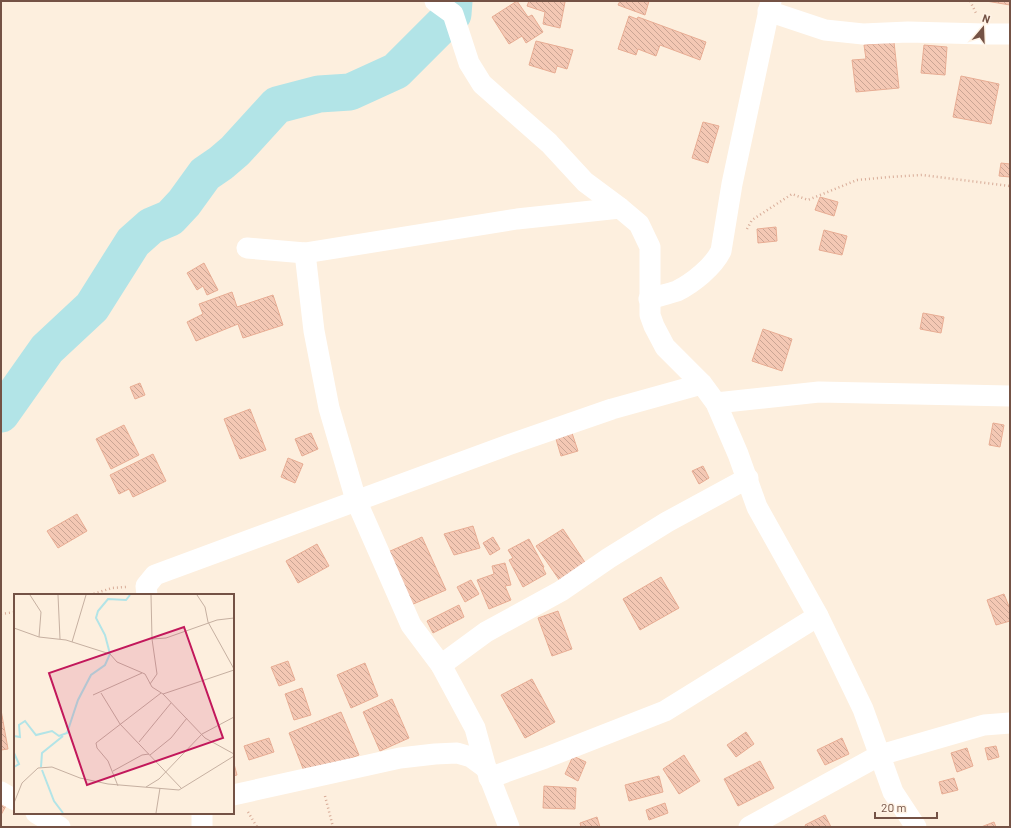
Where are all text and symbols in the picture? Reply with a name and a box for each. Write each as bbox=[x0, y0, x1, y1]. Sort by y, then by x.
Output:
north arrow bbox=[963, 8, 1003, 48]
text: N bbox=[981, 11, 992, 25]
inset map bbox=[14, 594, 234, 814]
scale bar bbox=[875, 794, 937, 820]
text: 20 m bbox=[881, 800, 907, 814]

